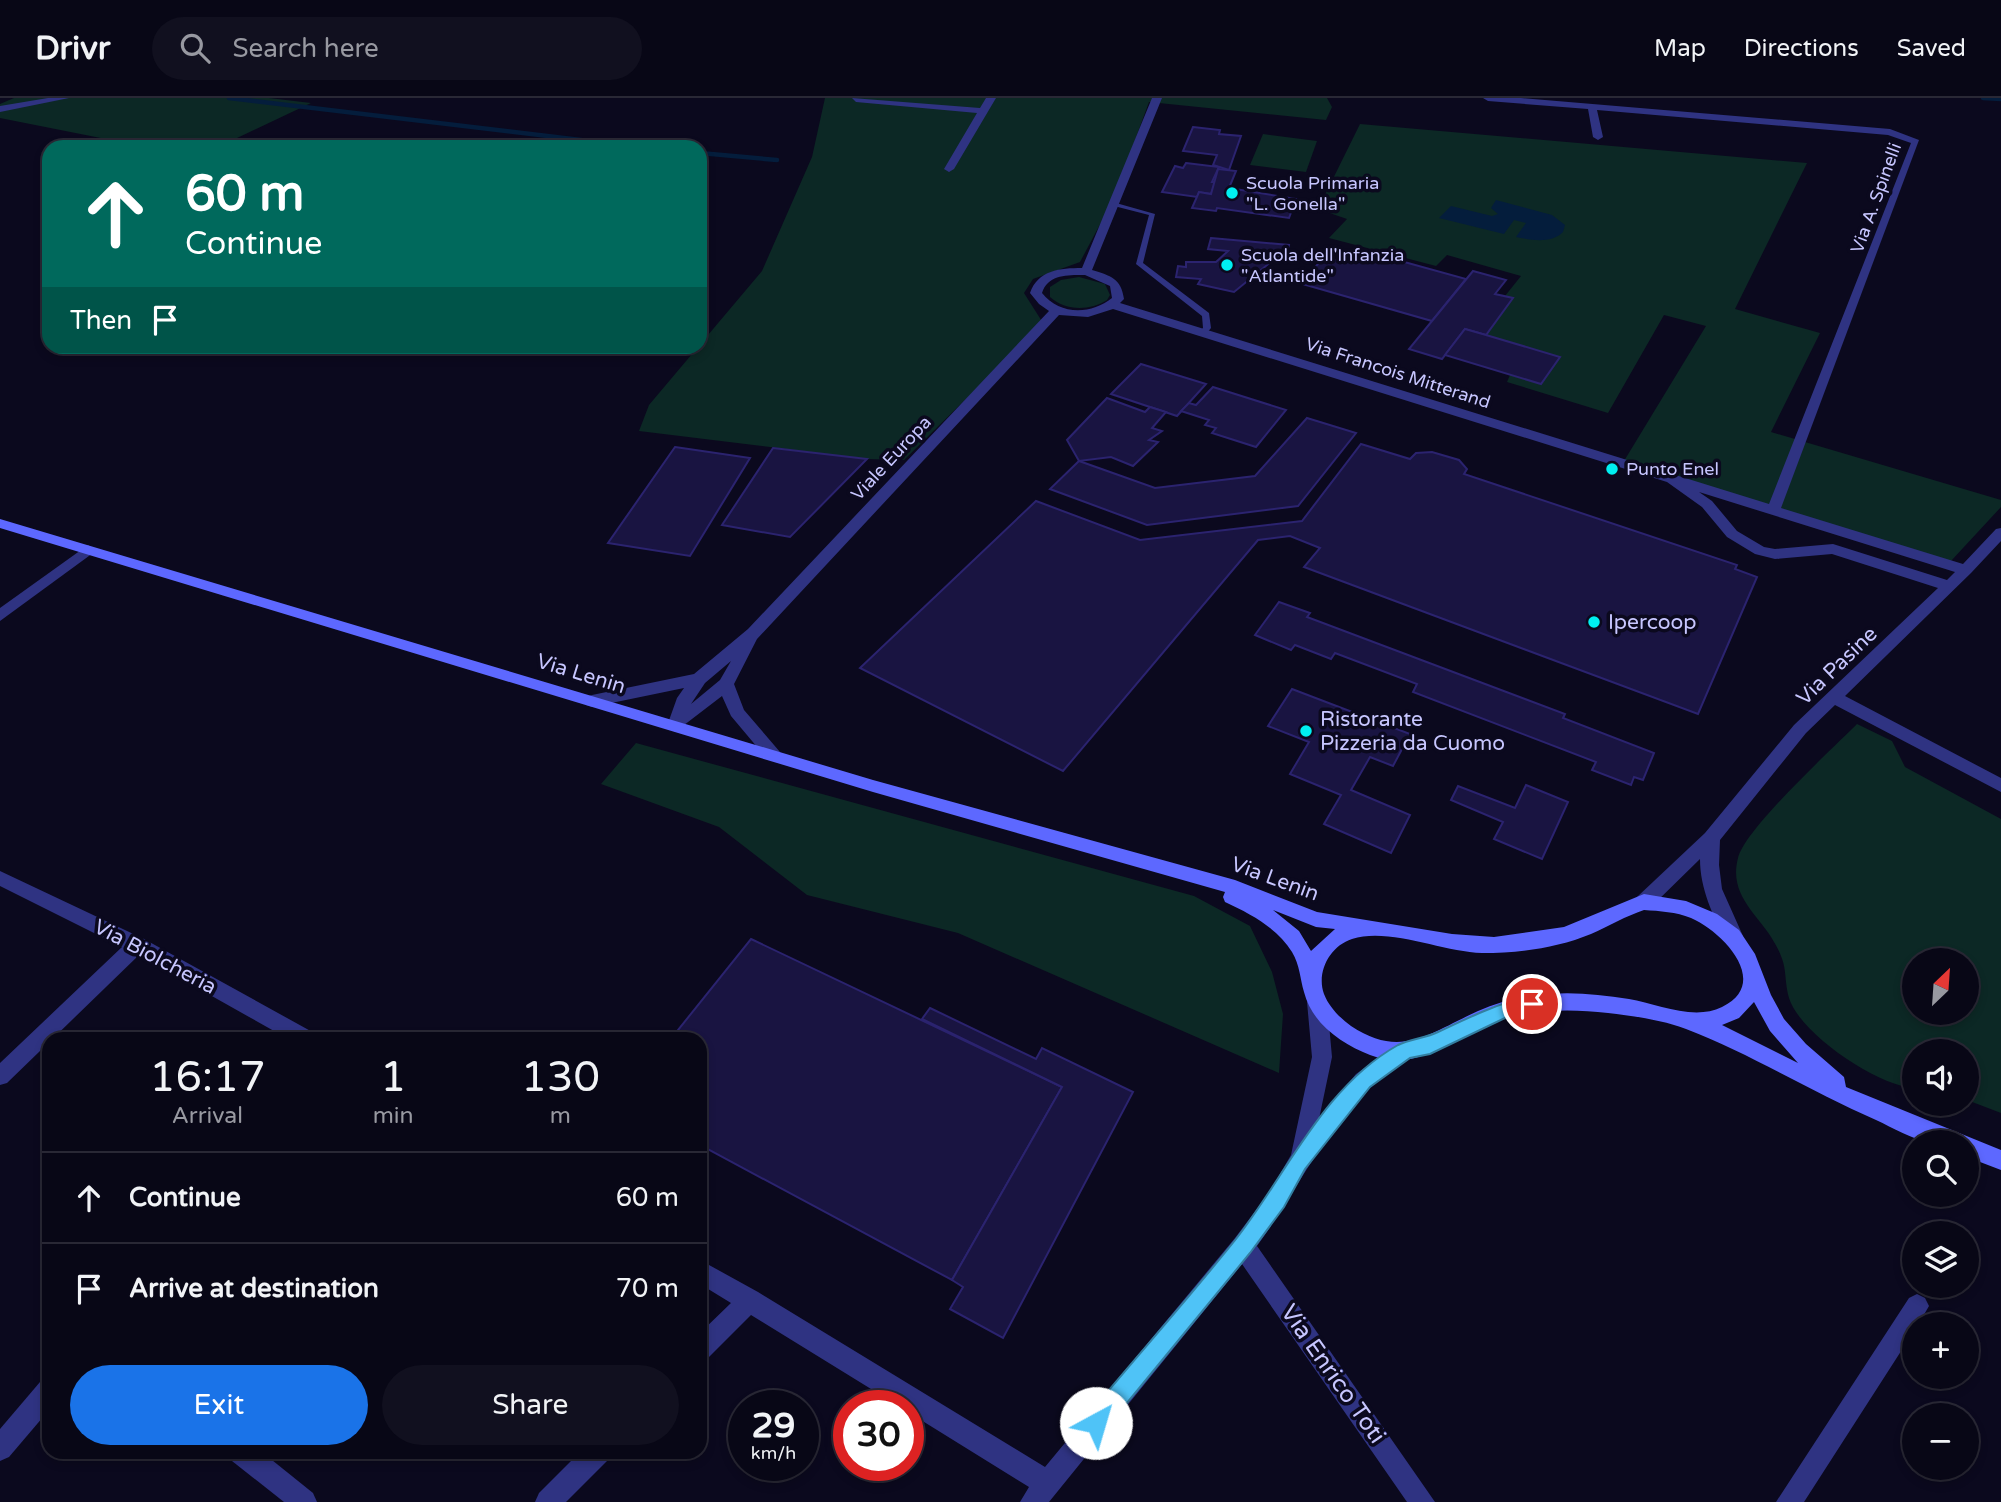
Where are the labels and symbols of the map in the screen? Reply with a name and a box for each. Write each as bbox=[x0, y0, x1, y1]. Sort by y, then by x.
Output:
street label: Via A. Spinelli bbox=[1846, 140, 1906, 256]
place label: Scuola Primaria "L. Gonella" bbox=[1246, 172, 1379, 215]
marker: Scuola Primaria "L. Gonella" bbox=[1224, 185, 1240, 201]
place label: Scuola dell'Infanzia "Atlantide" bbox=[1241, 244, 1404, 287]
marker: Scuola dell'Infanzia "Atlantide" bbox=[1219, 257, 1235, 273]
street label: Via Francois Mitterand bbox=[1303, 333, 1493, 413]
street label: Viale Europa bbox=[846, 411, 936, 505]
place label: Punto Enel bbox=[1626, 458, 1719, 480]
marker: Punto Enel bbox=[1604, 461, 1620, 477]
place label: Ipercoop bbox=[1608, 610, 1697, 635]
marker: Ipercoop bbox=[1586, 614, 1602, 630]
street label: Via Pasine bbox=[1792, 621, 1883, 710]
street label: Via Lenin bbox=[534, 649, 628, 699]
place label: Ristorante Pizzeria da Cuomo bbox=[1320, 707, 1505, 756]
marker: Ristorante Pizzeria da Cuomo bbox=[1298, 723, 1314, 739]
street label: Via Lenin bbox=[1228, 852, 1322, 906]
street label: Via Biolcheria bbox=[89, 914, 221, 1000]
north arrow bbox=[1902, 948, 1979, 1026]
pin bbox=[1502, 974, 1562, 1034]
street label: Via Enrico Toti bbox=[1274, 1299, 1392, 1449]
position arrow bbox=[1059, 1386, 1133, 1460]
speed limit sign: 30 bbox=[833, 1390, 924, 1481]

